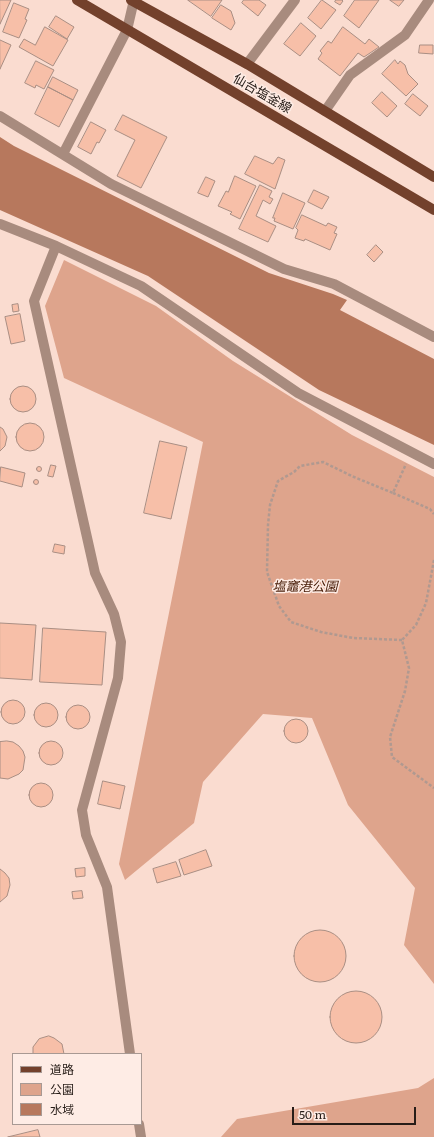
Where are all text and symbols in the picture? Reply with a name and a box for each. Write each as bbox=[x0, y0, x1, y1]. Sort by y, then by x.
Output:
street label: 仙台塩釜線 bbox=[230, 71, 294, 117]
park label: 塩竈港公園 bbox=[273, 579, 337, 595]
legend bbox=[12, 1053, 142, 1125]
text: 道路 bbox=[50, 1060, 74, 1078]
text: 公園 bbox=[50, 1080, 74, 1098]
scale bar bbox=[294, 1099, 418, 1125]
text: 水域 bbox=[50, 1100, 74, 1118]
text: 50 m bbox=[299, 1105, 326, 1123]

